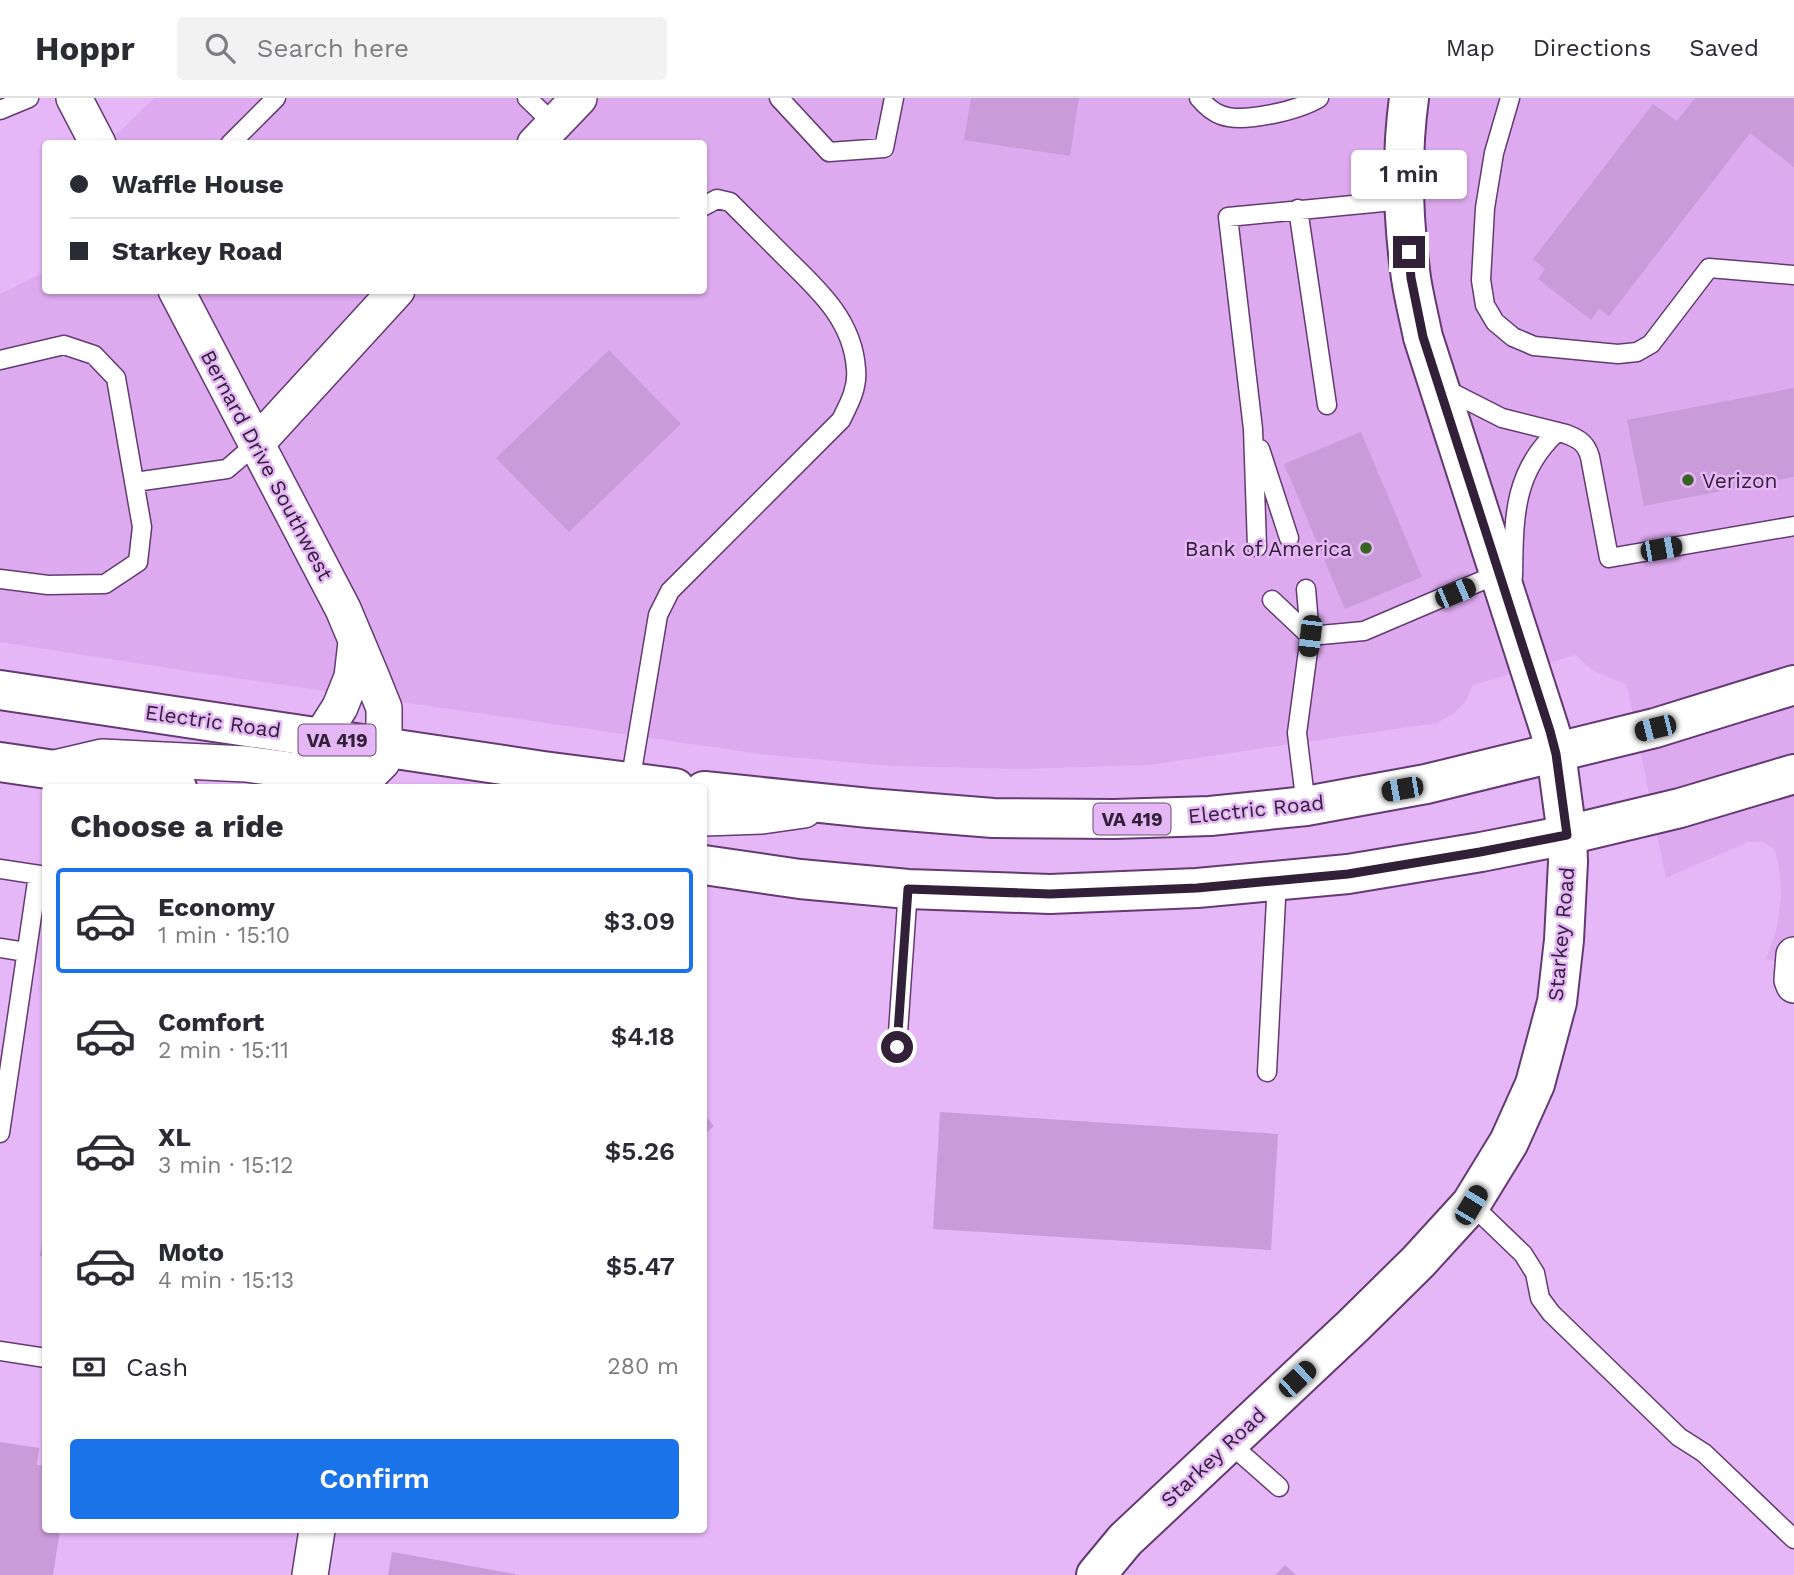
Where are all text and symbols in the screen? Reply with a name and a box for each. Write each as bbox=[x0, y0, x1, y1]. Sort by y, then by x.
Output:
search box bbox=[177, 17, 667, 80]
text: Hoppr bbox=[35, 29, 135, 68]
icon: search bbox=[201, 29, 239, 67]
text: Search here bbox=[257, 33, 409, 63]
text: Map bbox=[1446, 34, 1495, 62]
text: Directions bbox=[1533, 34, 1651, 62]
text: Saved bbox=[1689, 34, 1759, 62]
callout: 1 min bbox=[1351, 150, 1467, 200]
text: 1 min bbox=[1379, 161, 1439, 188]
text: Waffle House bbox=[112, 169, 284, 199]
text: Starkey Road bbox=[112, 236, 283, 266]
route end bbox=[1393, 236, 1425, 268]
street label: Bernard Drive Southwest bbox=[196, 346, 338, 585]
place label: Verizon bbox=[1702, 468, 1778, 493]
marker: Verizon bbox=[1680, 472, 1696, 488]
car bbox=[1639, 535, 1684, 563]
place label: Bank of America bbox=[1185, 536, 1352, 561]
marker: Bank of America bbox=[1358, 540, 1374, 556]
car bbox=[1432, 575, 1479, 611]
car bbox=[1298, 614, 1323, 658]
street label: Electric Road bbox=[144, 699, 282, 743]
car bbox=[1633, 713, 1678, 743]
road number: VA 419 bbox=[298, 724, 376, 755]
car bbox=[1380, 775, 1425, 803]
street label: Electric Road bbox=[1187, 789, 1325, 829]
road number: VA 419 bbox=[1094, 804, 1170, 834]
text: Choose a ride bbox=[70, 807, 284, 845]
street label: Starkey Road bbox=[1543, 866, 1579, 1002]
icon: car bbox=[74, 889, 137, 952]
text: Economy bbox=[158, 892, 275, 922]
text: $3.09 bbox=[604, 906, 675, 936]
text: 1 min · 15:10 bbox=[158, 922, 290, 949]
icon: car bbox=[74, 1004, 137, 1067]
text: Comfort bbox=[158, 1007, 264, 1037]
text: $4.18 bbox=[611, 1021, 675, 1051]
route start bbox=[881, 1031, 913, 1063]
text: 2 min · 15:11 bbox=[158, 1037, 289, 1064]
icon: car bbox=[74, 1119, 137, 1182]
text: XL bbox=[158, 1122, 191, 1152]
text: $5.26 bbox=[605, 1136, 675, 1166]
text: 3 min · 15:12 bbox=[158, 1152, 294, 1179]
car bbox=[1452, 1182, 1491, 1228]
icon: car bbox=[74, 1234, 137, 1297]
text: Moto bbox=[158, 1237, 224, 1267]
text: $5.47 bbox=[606, 1251, 675, 1281]
text: 4 min · 15:13 bbox=[158, 1267, 294, 1294]
icon: cash bbox=[70, 1348, 108, 1386]
text: Cash bbox=[126, 1352, 188, 1382]
text: 280 m bbox=[607, 1353, 679, 1380]
car bbox=[1275, 1357, 1320, 1401]
street label: Starkey Road bbox=[1155, 1402, 1271, 1512]
button: Confirm bbox=[70, 1439, 679, 1519]

